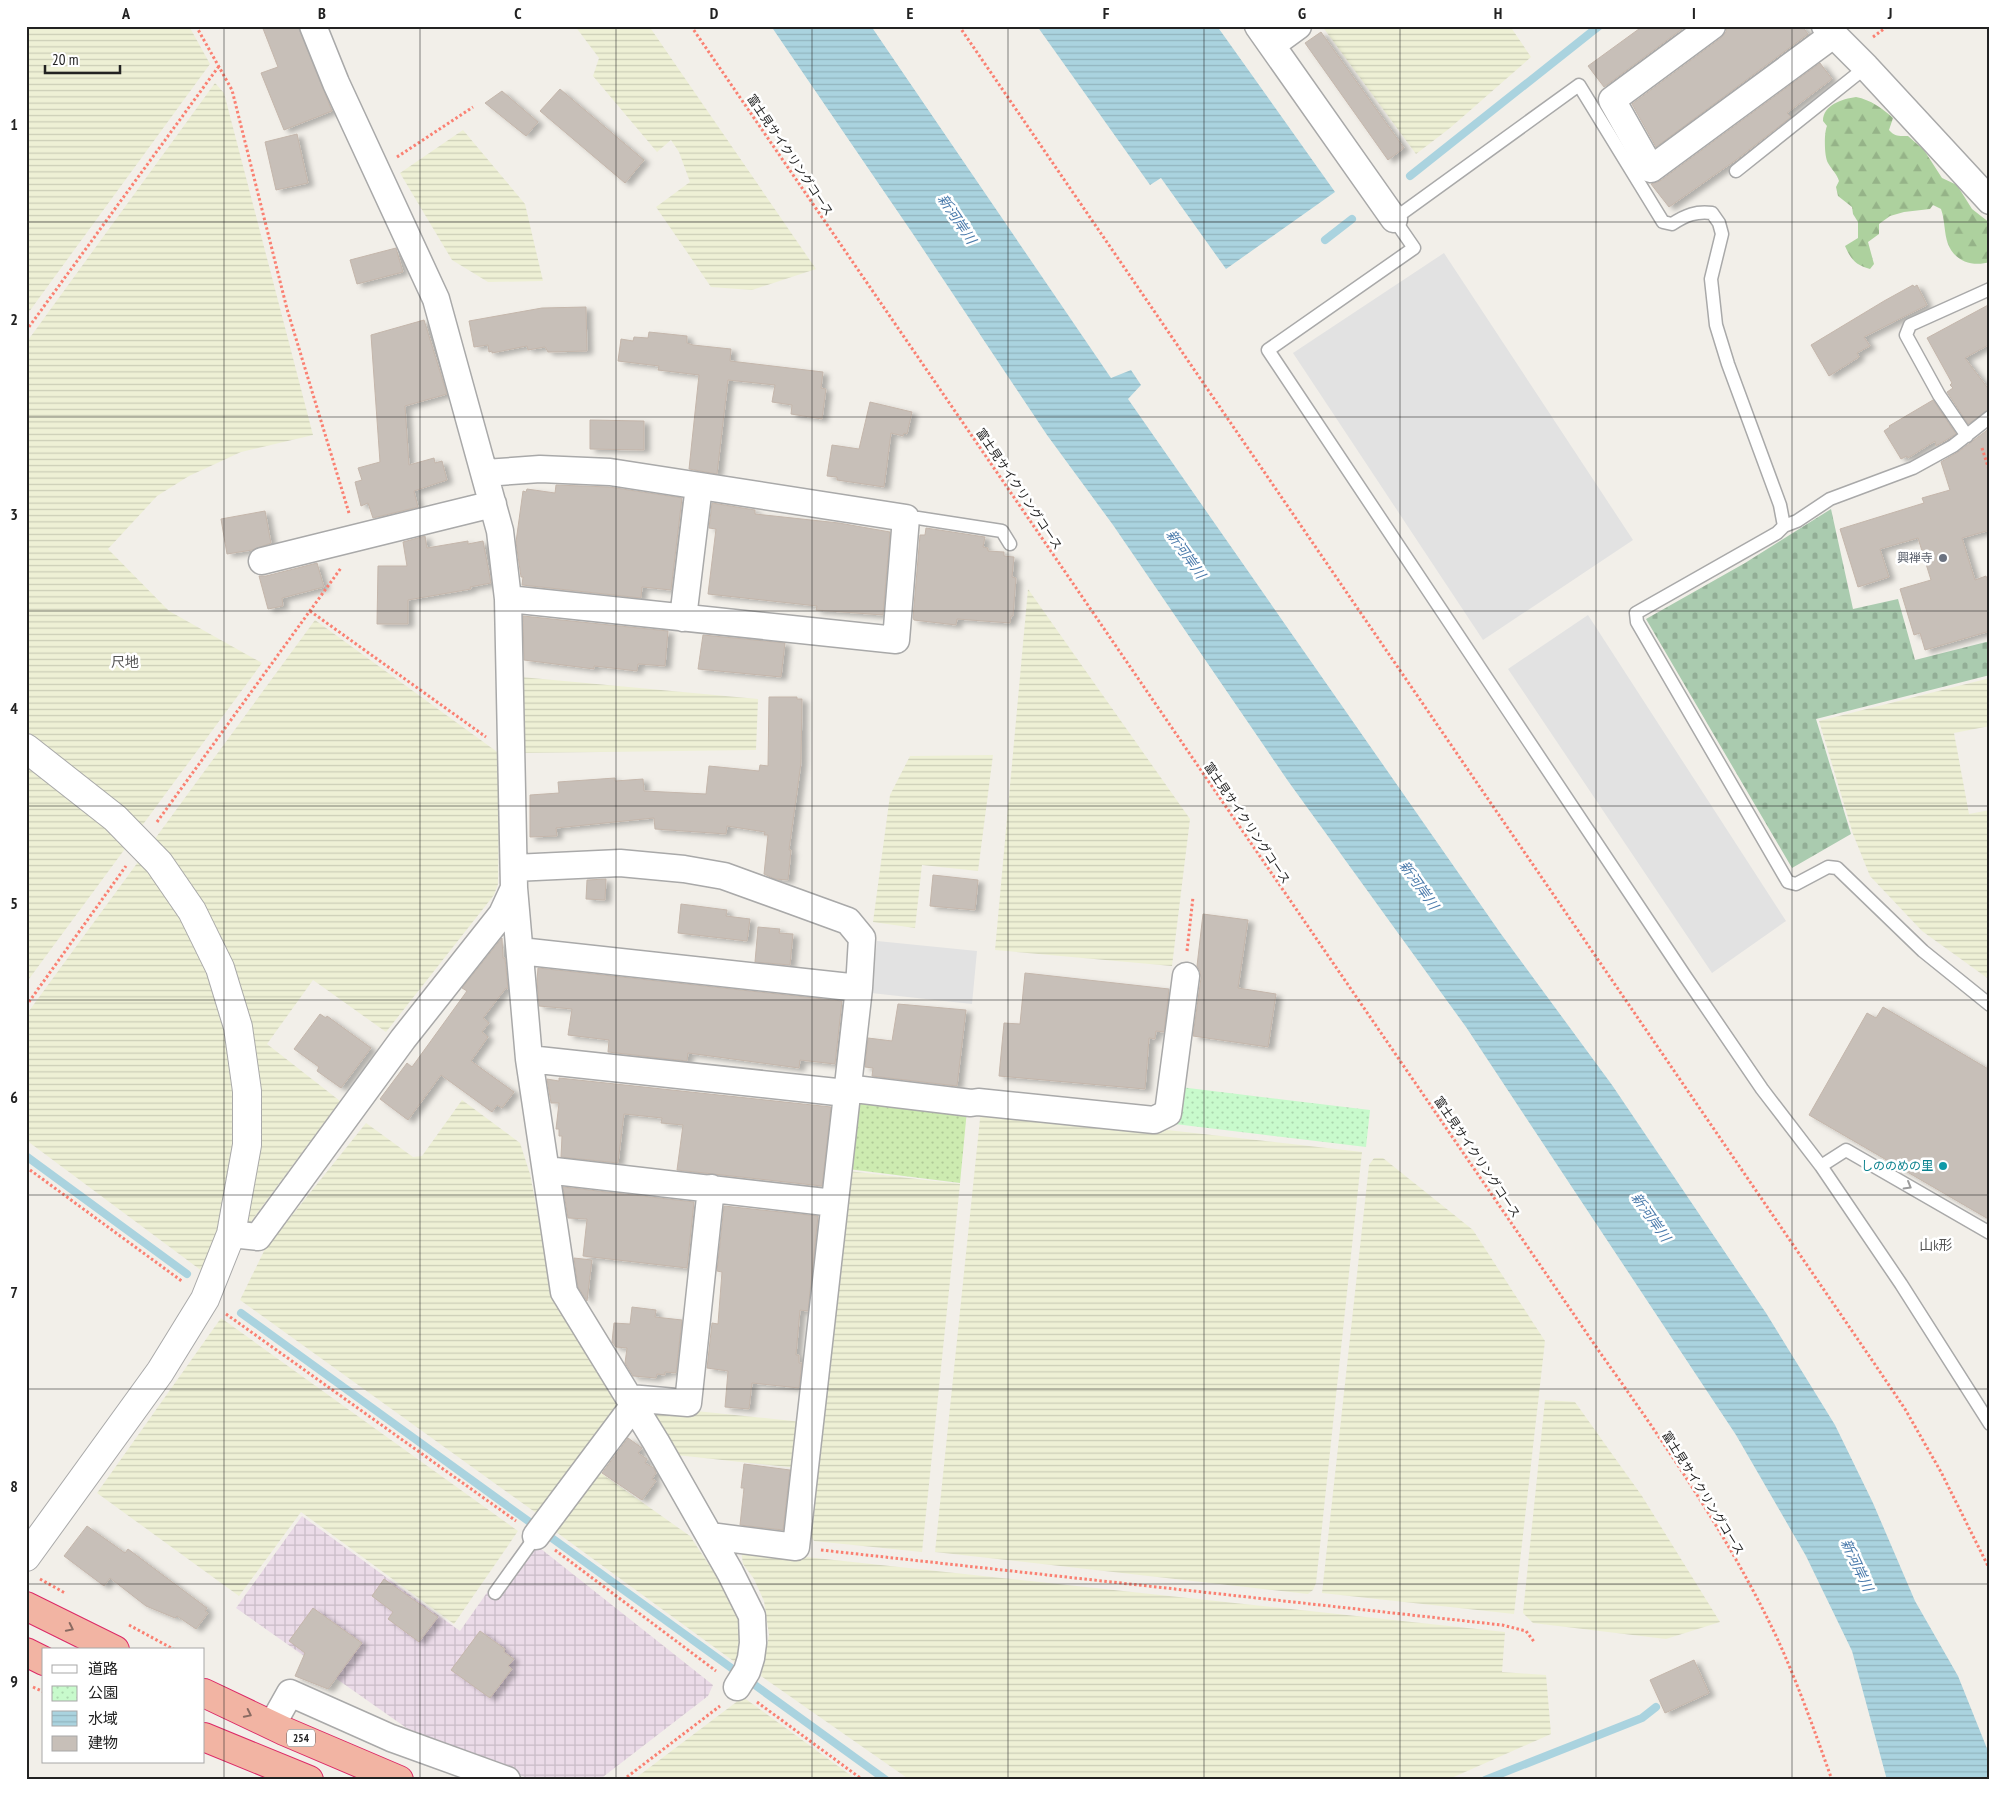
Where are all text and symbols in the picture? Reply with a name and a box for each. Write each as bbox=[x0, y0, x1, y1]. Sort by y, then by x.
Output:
text: A bbox=[121, 3, 131, 23]
text: B bbox=[318, 3, 326, 23]
text: C bbox=[514, 3, 522, 23]
text: D bbox=[710, 3, 719, 23]
text: E bbox=[907, 3, 914, 23]
text: F bbox=[1103, 3, 1110, 23]
text: G bbox=[1298, 3, 1306, 23]
text: H bbox=[1494, 3, 1502, 23]
text: I bbox=[1692, 3, 1696, 23]
text: J bbox=[1887, 3, 1892, 23]
scale bar bbox=[45, 42, 120, 74]
text: 20 m bbox=[52, 50, 78, 69]
street label: 富士見サイクリングコース bbox=[744, 91, 837, 218]
text: 1 bbox=[10, 114, 18, 134]
water label: 新河岸川 bbox=[934, 191, 981, 249]
text: 2 bbox=[10, 309, 18, 329]
street label: 富士見サイクリングコース bbox=[973, 425, 1066, 552]
text: 3 bbox=[10, 504, 18, 524]
water label: 新河岸川 bbox=[1163, 526, 1211, 584]
place label: 興禅寺 bbox=[1897, 550, 1933, 565]
marker: 興禅寺 bbox=[1937, 552, 1949, 564]
district label: 尺地 bbox=[111, 653, 139, 671]
text: 4 bbox=[10, 698, 18, 718]
street label: 富士見サイクリングコース bbox=[1201, 759, 1294, 886]
water label: 新河岸川 bbox=[1396, 857, 1444, 915]
text: 5 bbox=[10, 893, 18, 913]
text: 6 bbox=[10, 1087, 18, 1107]
street label: 富士見サイクリングコース bbox=[1431, 1093, 1524, 1220]
place label: しののめの里 bbox=[1861, 1158, 1933, 1173]
marker: しののめの里 bbox=[1937, 1160, 1949, 1172]
one-way arrow bbox=[1902, 1179, 1911, 1189]
water label: 新河岸川 bbox=[1628, 1189, 1676, 1247]
district label: 山k形 bbox=[1919, 1236, 1953, 1254]
text: 7 bbox=[10, 1282, 18, 1302]
street label: 富士見サイクリングコース bbox=[1659, 1428, 1748, 1557]
text: 8 bbox=[10, 1476, 18, 1496]
water label: 新河岸川 bbox=[1837, 1536, 1878, 1596]
one-way arrow bbox=[65, 1621, 74, 1632]
legend bbox=[42, 1648, 205, 1764]
text: 道路 bbox=[88, 1659, 118, 1678]
text: 9 bbox=[10, 1671, 18, 1691]
text: 公園 bbox=[88, 1683, 118, 1702]
one-way arrow bbox=[243, 1707, 252, 1718]
text: 水域 bbox=[88, 1709, 118, 1728]
road number: 254 bbox=[287, 1730, 315, 1746]
text: 建物 bbox=[88, 1733, 118, 1752]

